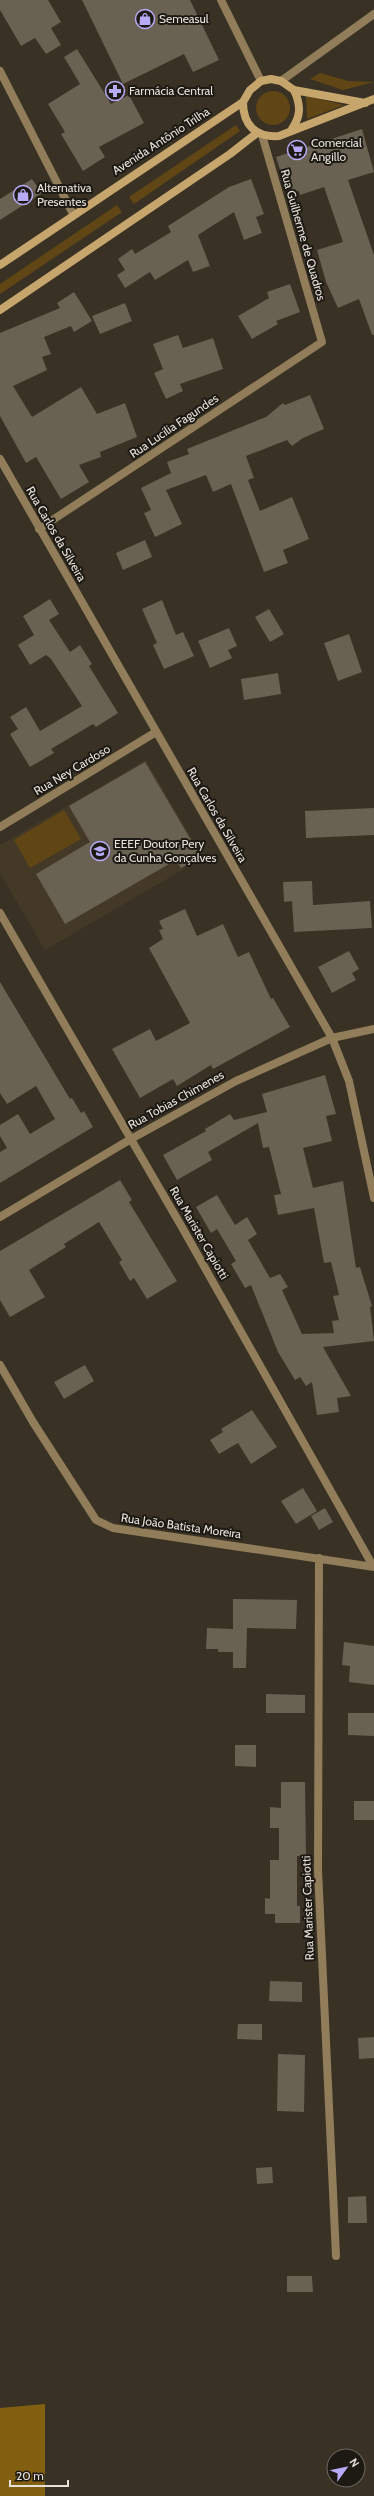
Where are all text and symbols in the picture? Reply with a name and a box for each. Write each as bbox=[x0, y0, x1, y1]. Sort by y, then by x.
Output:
shop icon: Semeasul bbox=[134, 8, 156, 30]
place label: Semeasul bbox=[159, 11, 209, 26]
pharmacy icon: Farmácia Central bbox=[104, 80, 126, 102]
place label: Farmácia Central bbox=[129, 83, 213, 98]
street label: Avenida Antônio Trilha bbox=[109, 103, 212, 178]
place label: Comercial Angillo bbox=[311, 135, 362, 164]
supermarket icon: Comercial Angillo bbox=[286, 139, 308, 161]
street label: Rua Guilherme de Quadros bbox=[278, 167, 329, 302]
place label: Alternativa Presentes bbox=[37, 180, 92, 209]
shop icon: Alternativa Presentes bbox=[12, 184, 34, 206]
street label: Rua Lucilia Fagundes bbox=[126, 390, 221, 461]
street label: Rua Carlos da Silveira bbox=[23, 484, 90, 584]
street label: Rua Ney Cardoso bbox=[31, 741, 113, 798]
street label: Rua Carlos da Silveira bbox=[184, 765, 251, 865]
place label: EEEF Doutor Pery da Cunha Gonçalves bbox=[114, 836, 217, 865]
school or university icon: EEEF Doutor Pery da Cunha Gonçalves bbox=[89, 840, 111, 862]
street label: Rua Tobias Chimenes bbox=[125, 1067, 226, 1132]
street label: Rua Marister Capiotti bbox=[167, 1184, 232, 1282]
street label: Rua João Batista Moreira bbox=[120, 1510, 242, 1541]
street label: Rua Marister Capiotti bbox=[298, 1855, 317, 1961]
north arrow bbox=[326, 2448, 366, 2488]
text: N bbox=[346, 2455, 362, 2470]
scale bar bbox=[10, 2462, 68, 2488]
text: 20 m bbox=[16, 2468, 44, 2483]

